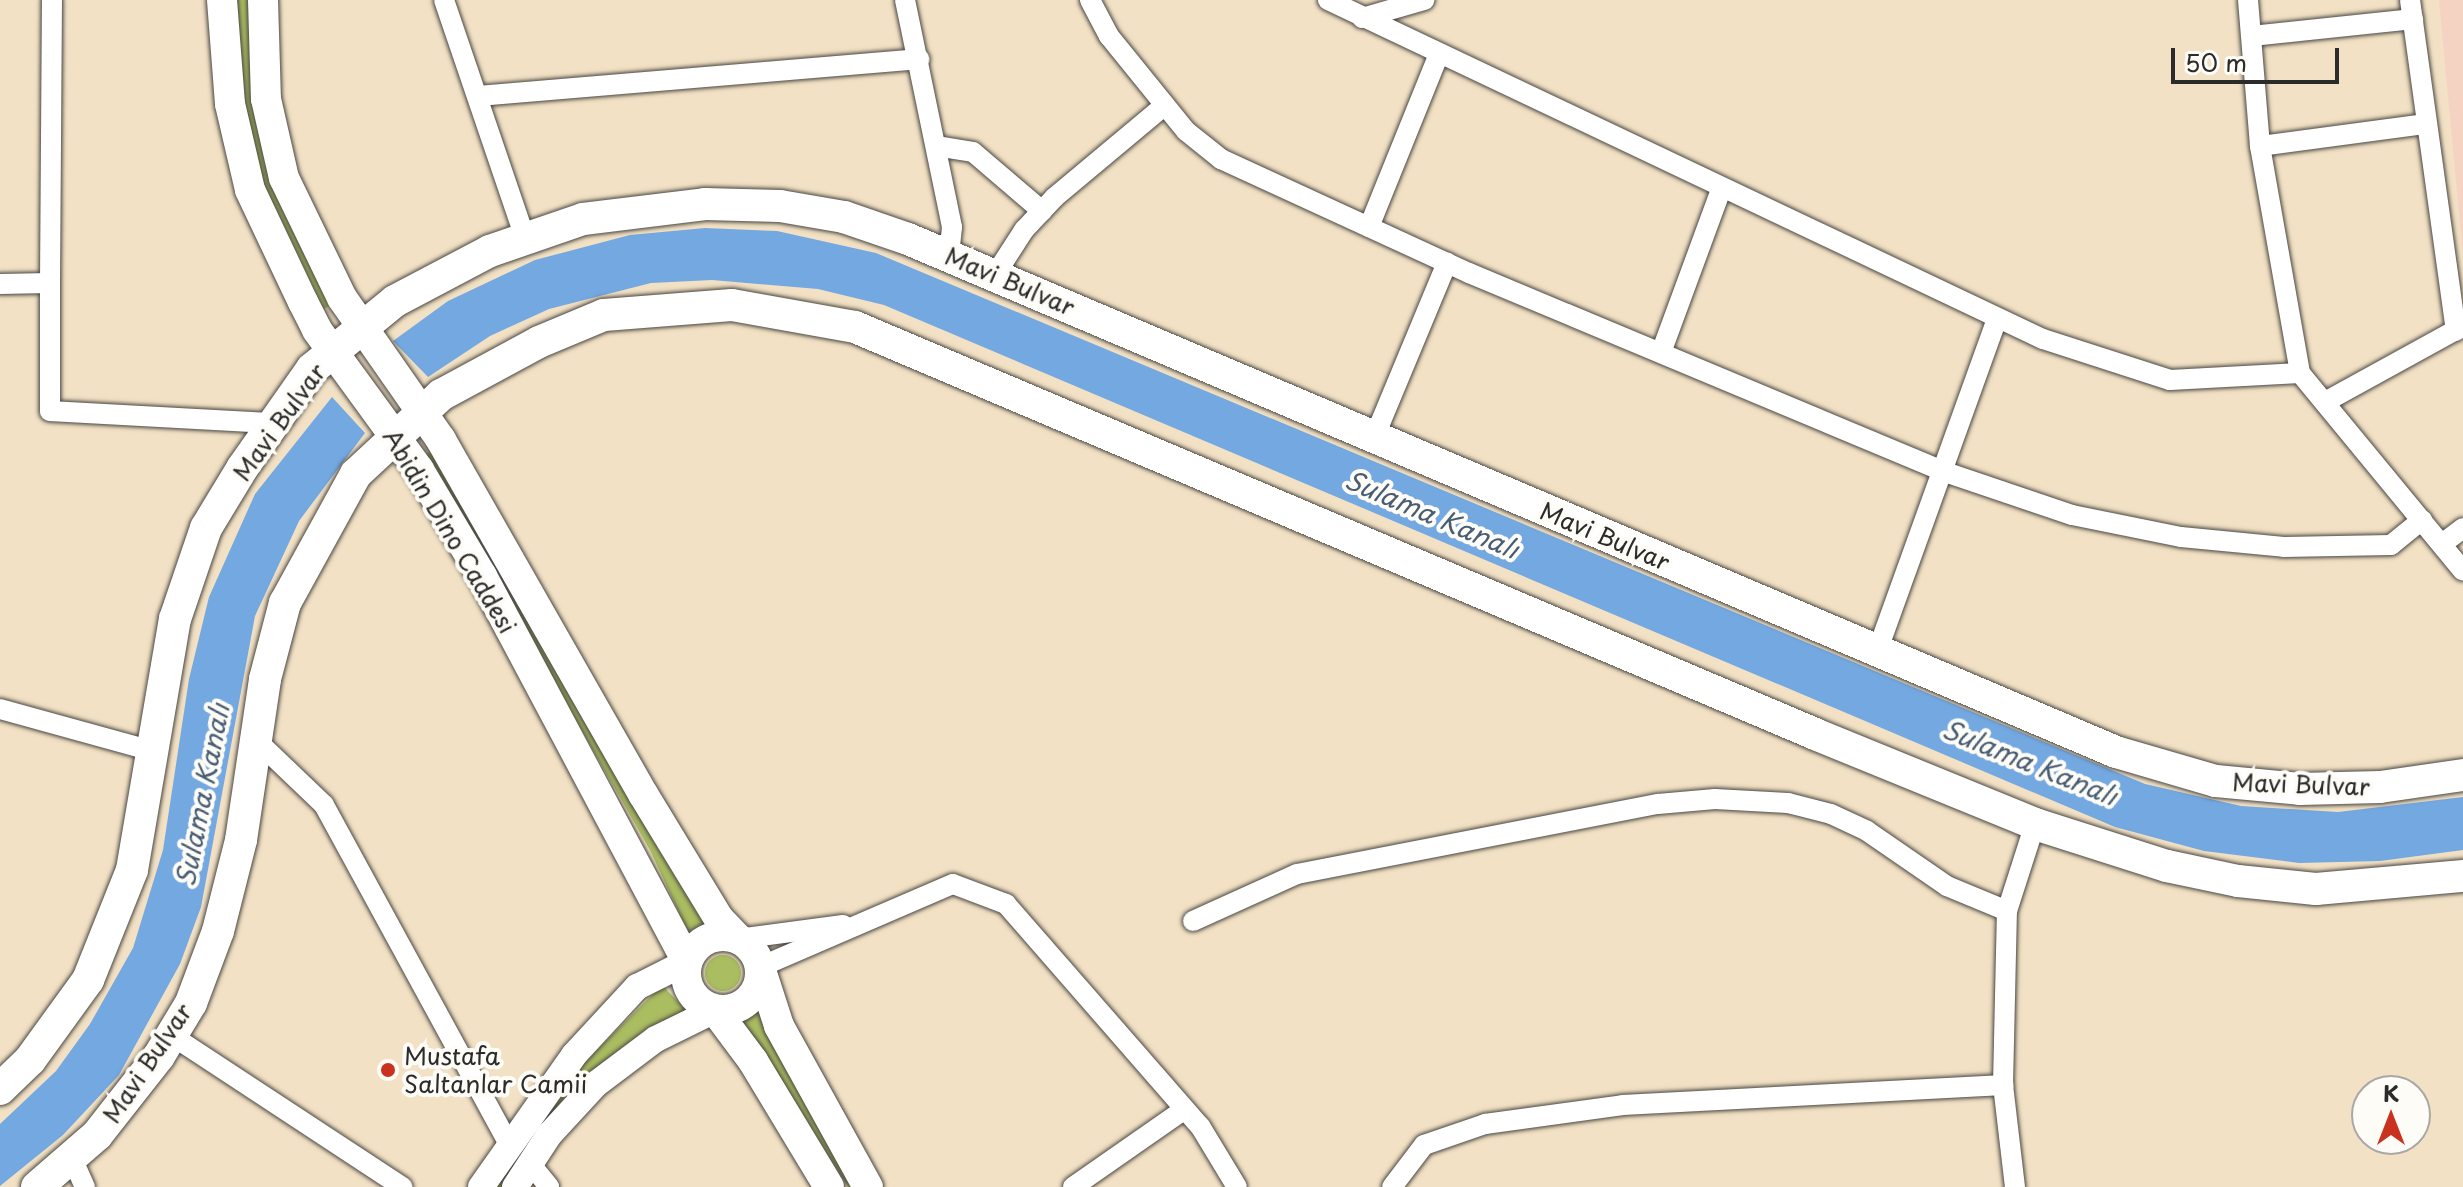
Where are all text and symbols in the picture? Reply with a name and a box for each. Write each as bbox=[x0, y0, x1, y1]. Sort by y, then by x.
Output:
scale bar bbox=[2175, 32, 2343, 82]
text: 50 m bbox=[2185, 44, 2247, 80]
street label: Mavi Bulvar bbox=[940, 241, 1080, 321]
street label: Mavi Bulvar bbox=[227, 357, 331, 487]
street label: Abidin Dino Caddesi bbox=[378, 424, 522, 638]
water label: Sulama Kanalı bbox=[1341, 464, 1523, 564]
street label: Mavi Bulvar bbox=[1535, 496, 1675, 576]
water label: Sulama Kanalı bbox=[169, 702, 235, 888]
water label: Sulama Kanalı bbox=[1939, 713, 2121, 811]
street label: Mavi Bulvar bbox=[2231, 767, 2371, 801]
street label: Mavi Bulvar bbox=[96, 997, 198, 1129]
place label: Mustafa Saltanlar Camii bbox=[404, 1042, 588, 1098]
marker: Mustafa Saltanlar Camii bbox=[379, 1061, 397, 1079]
north arrow bbox=[2351, 1075, 2431, 1155]
text: K bbox=[2383, 1076, 2399, 1109]

